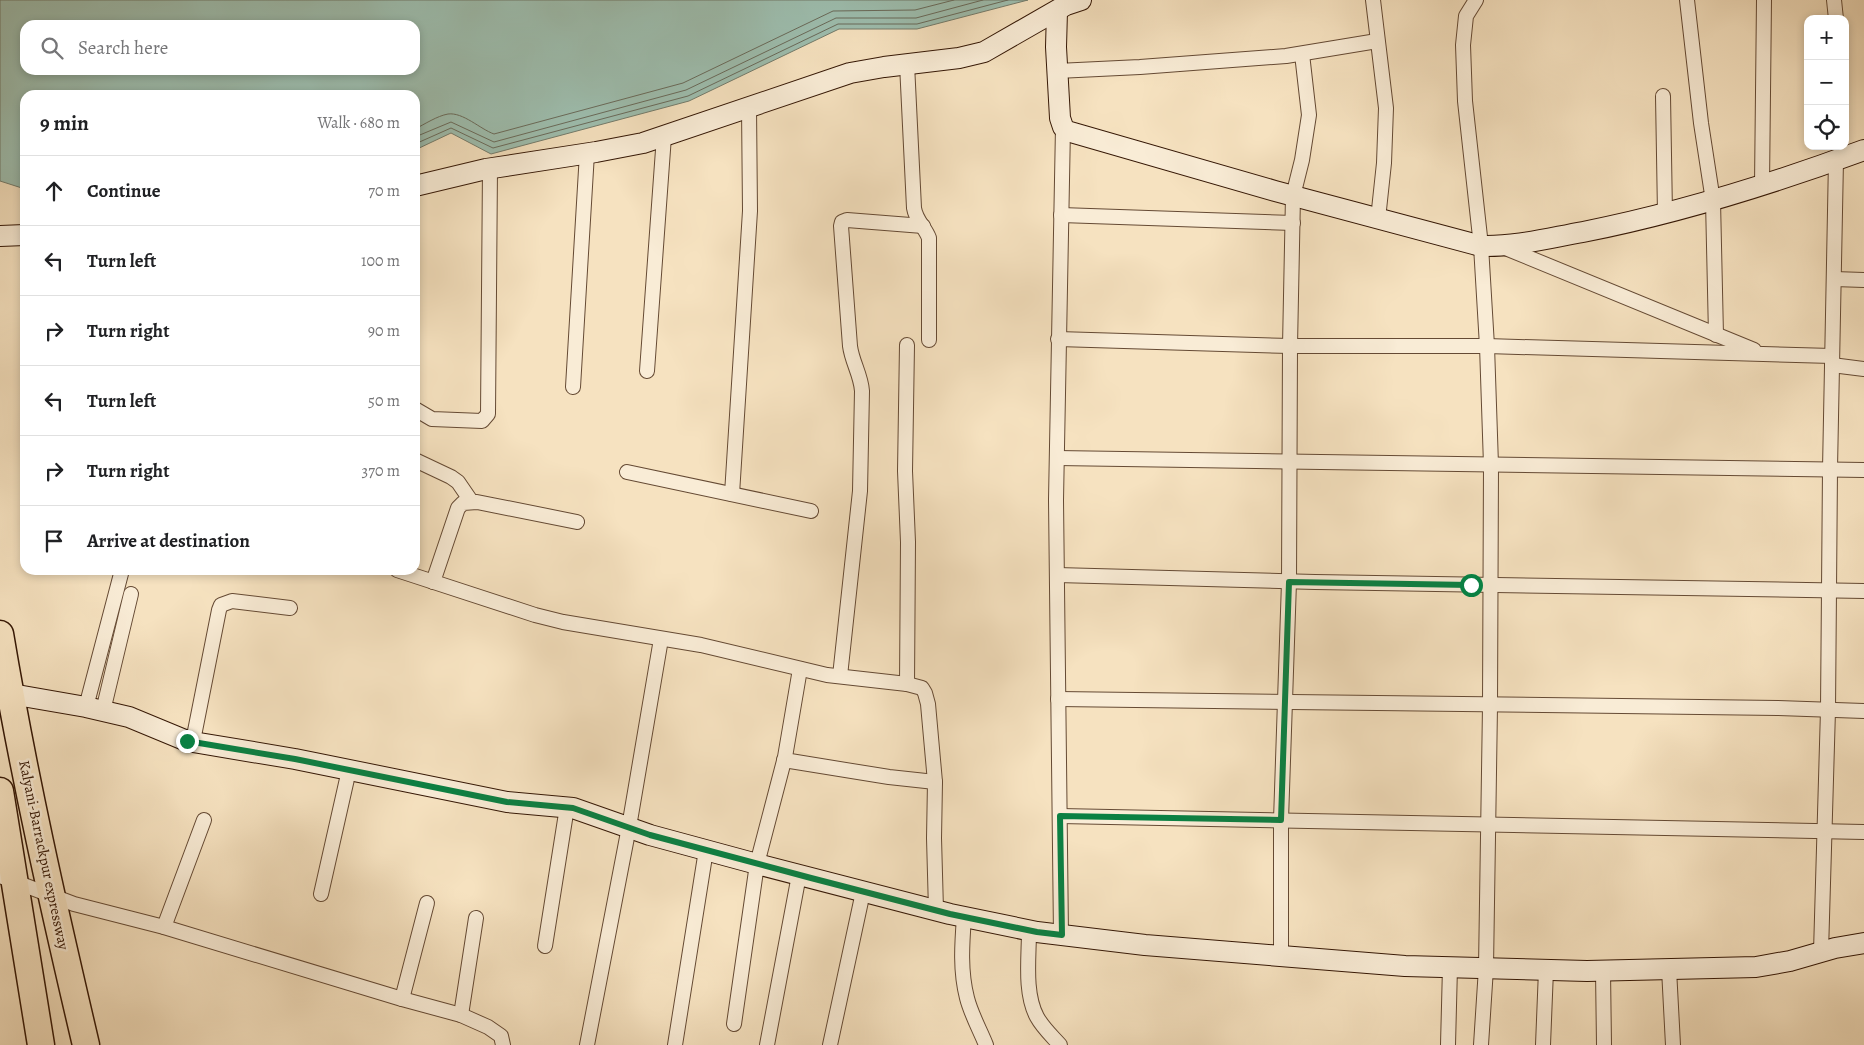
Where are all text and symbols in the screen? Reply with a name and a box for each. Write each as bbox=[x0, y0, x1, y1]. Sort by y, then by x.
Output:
map controls bbox=[1804, 15, 1849, 150]
button: + bbox=[1804, 15, 1849, 60]
search box bbox=[20, 20, 420, 75]
icon: search bbox=[38, 34, 66, 62]
text: Search here bbox=[78, 35, 168, 61]
button: − bbox=[1804, 60, 1849, 105]
button: locate bbox=[1804, 105, 1849, 150]
text: 9 min bbox=[40, 109, 89, 137]
text: Walk · 680 m bbox=[317, 112, 400, 134]
icon: ahead bbox=[40, 177, 68, 205]
text: Continue bbox=[87, 178, 161, 204]
text: 70 m bbox=[368, 180, 400, 202]
icon: left bbox=[40, 247, 68, 275]
text: Turn left bbox=[87, 248, 156, 274]
text: 100 m bbox=[361, 250, 400, 272]
icon: right bbox=[40, 317, 68, 345]
text: Turn right bbox=[87, 318, 169, 344]
text: 90 m bbox=[368, 320, 400, 342]
icon: left bbox=[40, 387, 68, 415]
text: Turn left bbox=[87, 388, 156, 414]
text: 50 m bbox=[368, 390, 400, 412]
icon: right bbox=[40, 457, 68, 485]
text: Turn right bbox=[87, 458, 169, 484]
text: 370 m bbox=[362, 460, 400, 482]
icon: arrive bbox=[40, 527, 68, 555]
text: Arrive at destination bbox=[87, 528, 250, 554]
route start bbox=[1460, 574, 1483, 597]
route end bbox=[176, 730, 199, 753]
street label: Kalyani-Barrackpur expressway bbox=[14, 758, 74, 952]

